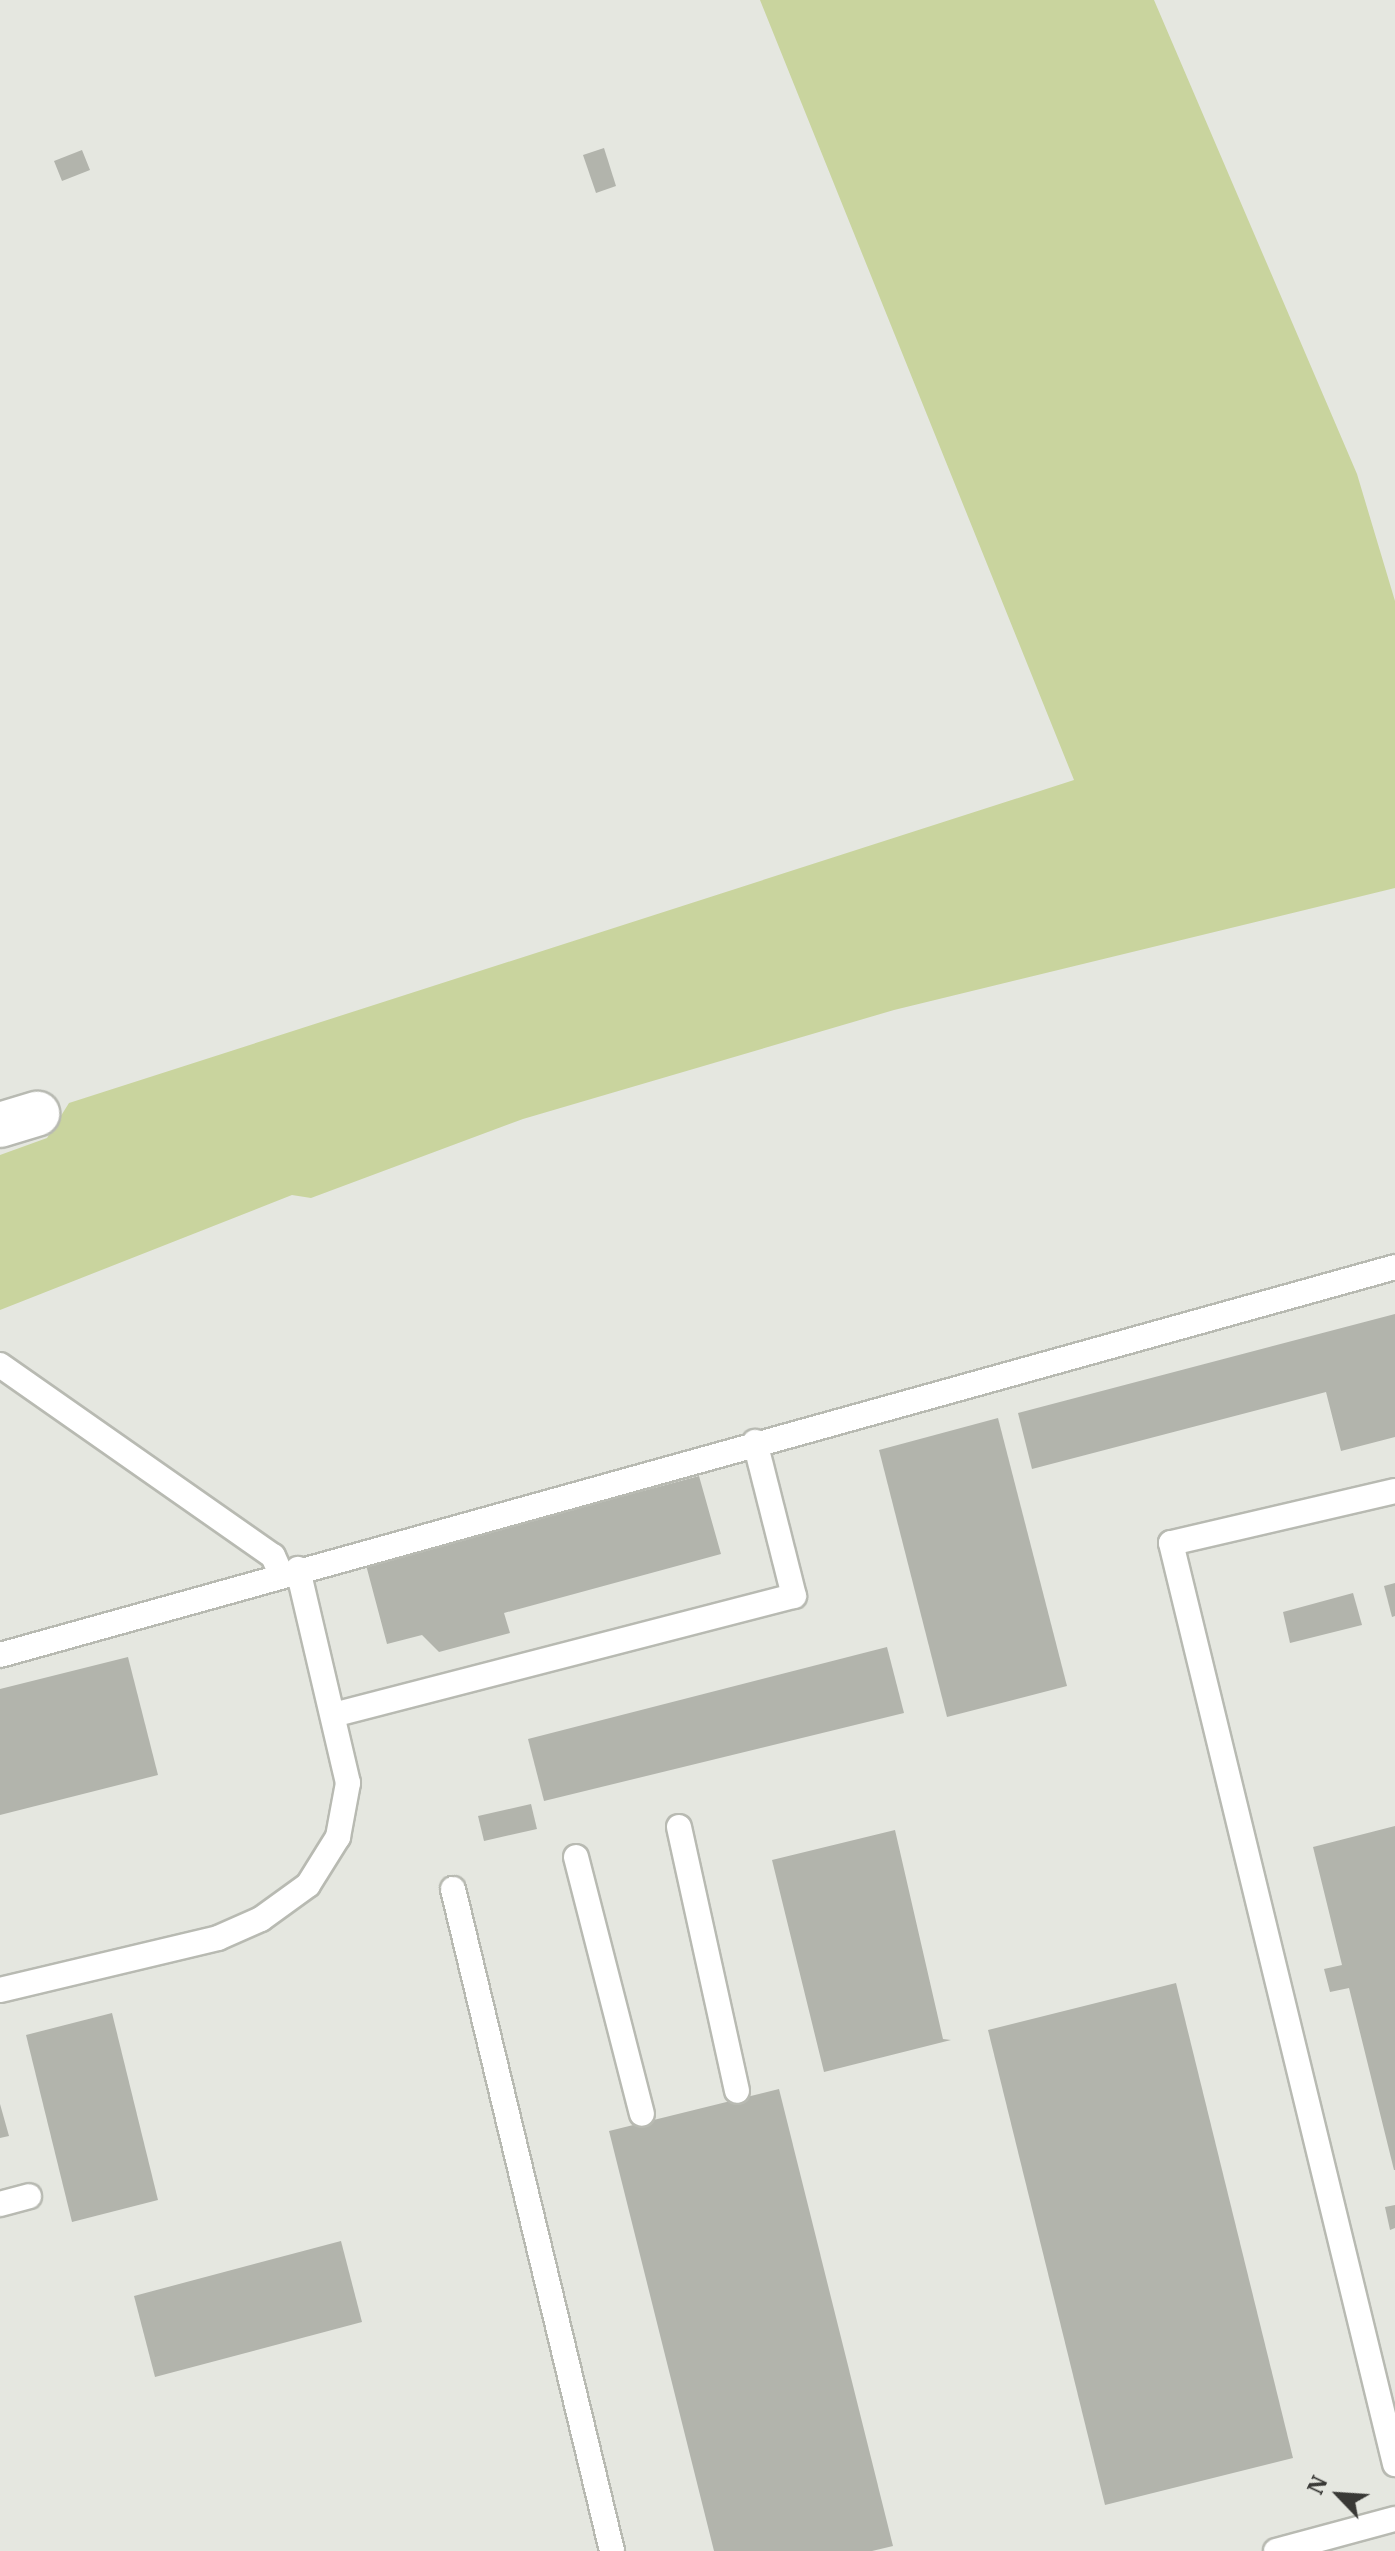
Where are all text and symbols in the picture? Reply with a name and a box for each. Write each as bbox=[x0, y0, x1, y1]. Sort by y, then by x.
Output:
north arrow bbox=[1299, 2455, 1379, 2535]
text: N bbox=[1300, 2471, 1334, 2499]

